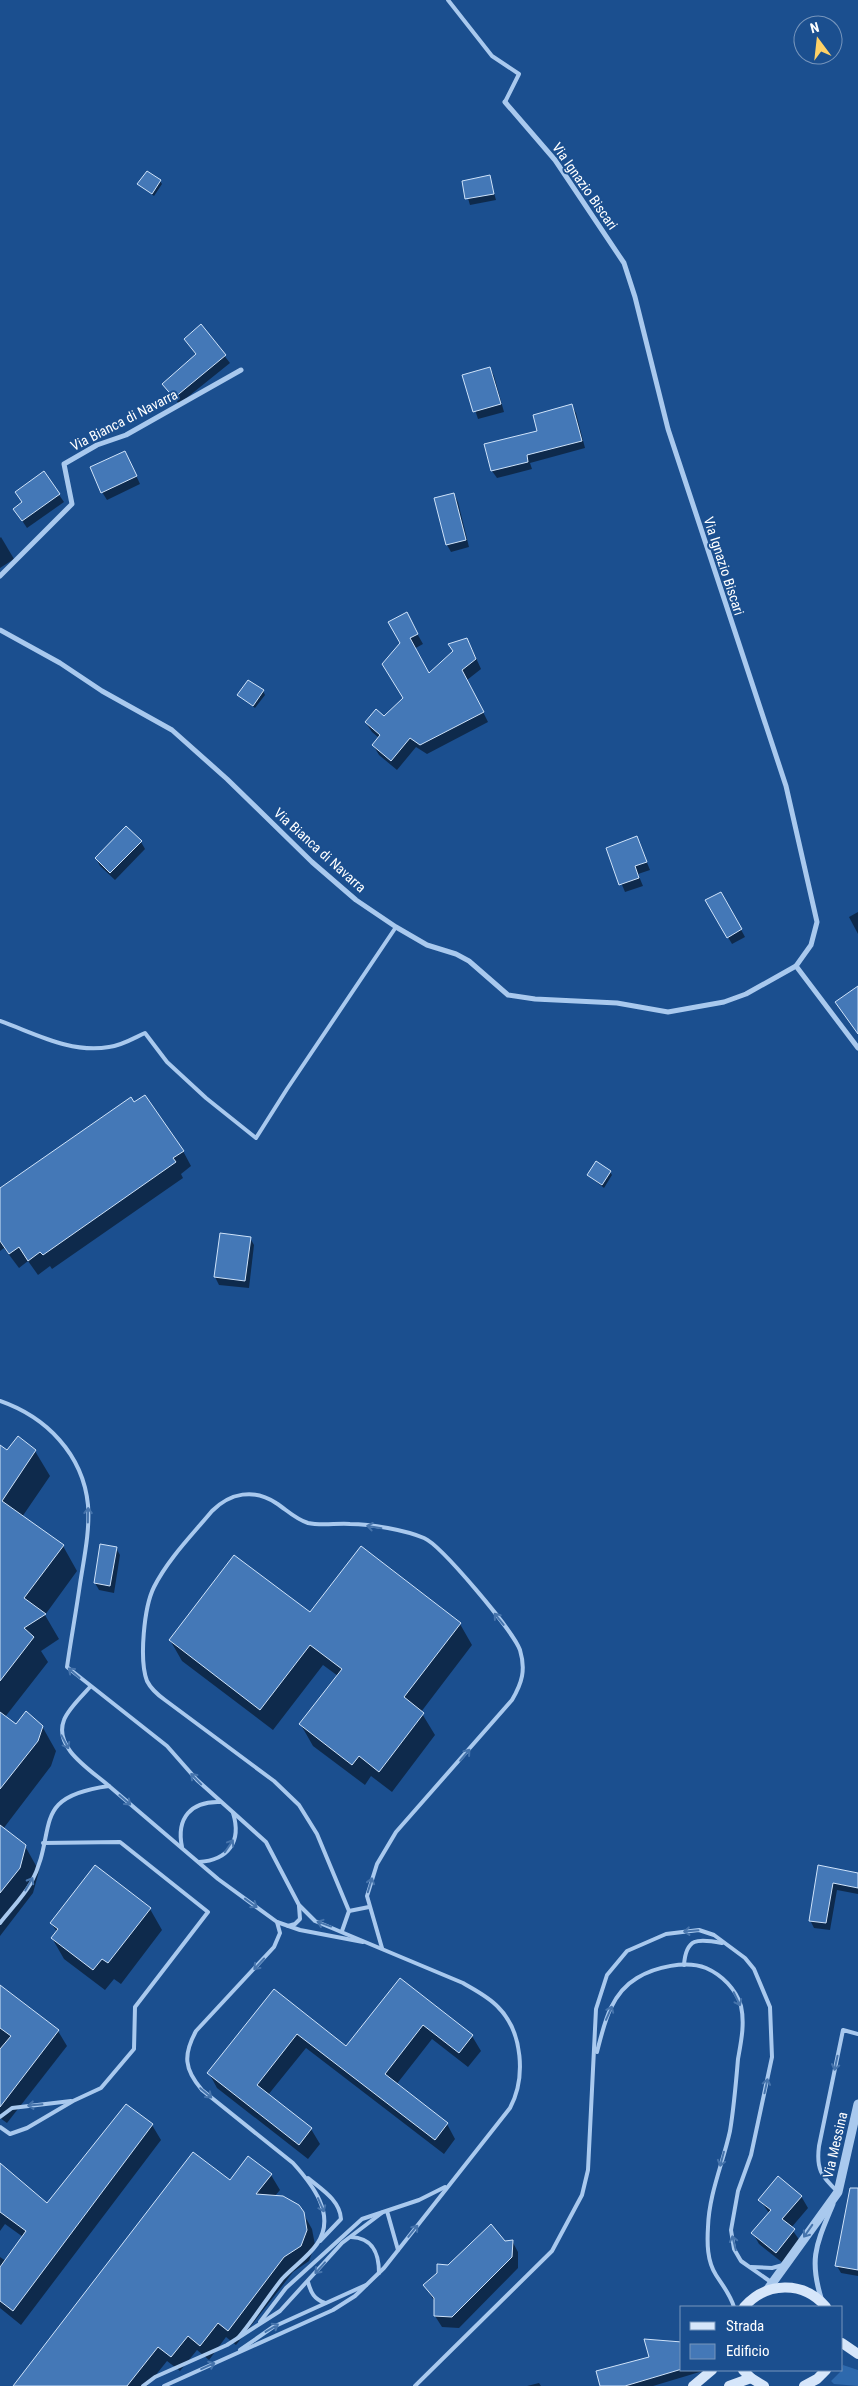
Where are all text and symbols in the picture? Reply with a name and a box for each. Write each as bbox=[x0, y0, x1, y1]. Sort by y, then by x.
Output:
north arrow bbox=[793, 15, 843, 65]
text: N bbox=[808, 19, 821, 36]
street label: Via Ignazio Biscari bbox=[549, 139, 621, 233]
street label: Via Bianca di Navarra bbox=[68, 386, 180, 454]
street label: Via Ignazio Biscari bbox=[701, 515, 747, 617]
street label: Via Bianca di Navarra bbox=[271, 805, 369, 895]
one-way arrow bbox=[83, 1507, 93, 1524]
one-way arrow bbox=[366, 1521, 382, 1531]
one-way arrow bbox=[494, 1613, 505, 1626]
one-way arrow bbox=[68, 1668, 81, 1679]
one-way arrow bbox=[60, 1735, 70, 1750]
one-way arrow bbox=[459, 1749, 470, 1762]
one-way arrow bbox=[190, 1773, 202, 1785]
one-way arrow bbox=[118, 1794, 131, 1805]
one-way arrow bbox=[224, 1839, 235, 1853]
one-way arrow bbox=[24, 1877, 34, 1891]
one-way arrow bbox=[366, 1877, 376, 1893]
one-way arrow bbox=[244, 1898, 258, 1908]
one-way arrow bbox=[317, 1919, 332, 1928]
one-way arrow bbox=[683, 1927, 699, 1936]
one-way arrow bbox=[253, 1957, 265, 1970]
one-way arrow bbox=[733, 1991, 742, 2006]
one-way arrow bbox=[604, 2006, 614, 2021]
one-way arrow bbox=[831, 2054, 841, 2070]
one-way arrow bbox=[762, 2078, 771, 2094]
one-way arrow bbox=[200, 2087, 213, 2098]
one-way arrow bbox=[27, 2100, 43, 2110]
street label: Via Messina bbox=[820, 2110, 850, 2180]
one-way arrow bbox=[717, 2150, 727, 2166]
one-way arrow bbox=[317, 2197, 327, 2212]
one-way arrow bbox=[803, 2224, 813, 2238]
one-way arrow bbox=[408, 2225, 419, 2238]
one-way arrow bbox=[729, 2236, 738, 2252]
one-way arrow bbox=[315, 2261, 326, 2274]
legend bbox=[680, 2306, 843, 2371]
text: Strada bbox=[726, 2317, 764, 2335]
one-way arrow bbox=[265, 2323, 279, 2333]
text: Edificio bbox=[726, 2342, 769, 2360]
one-way arrow bbox=[201, 2360, 216, 2370]

